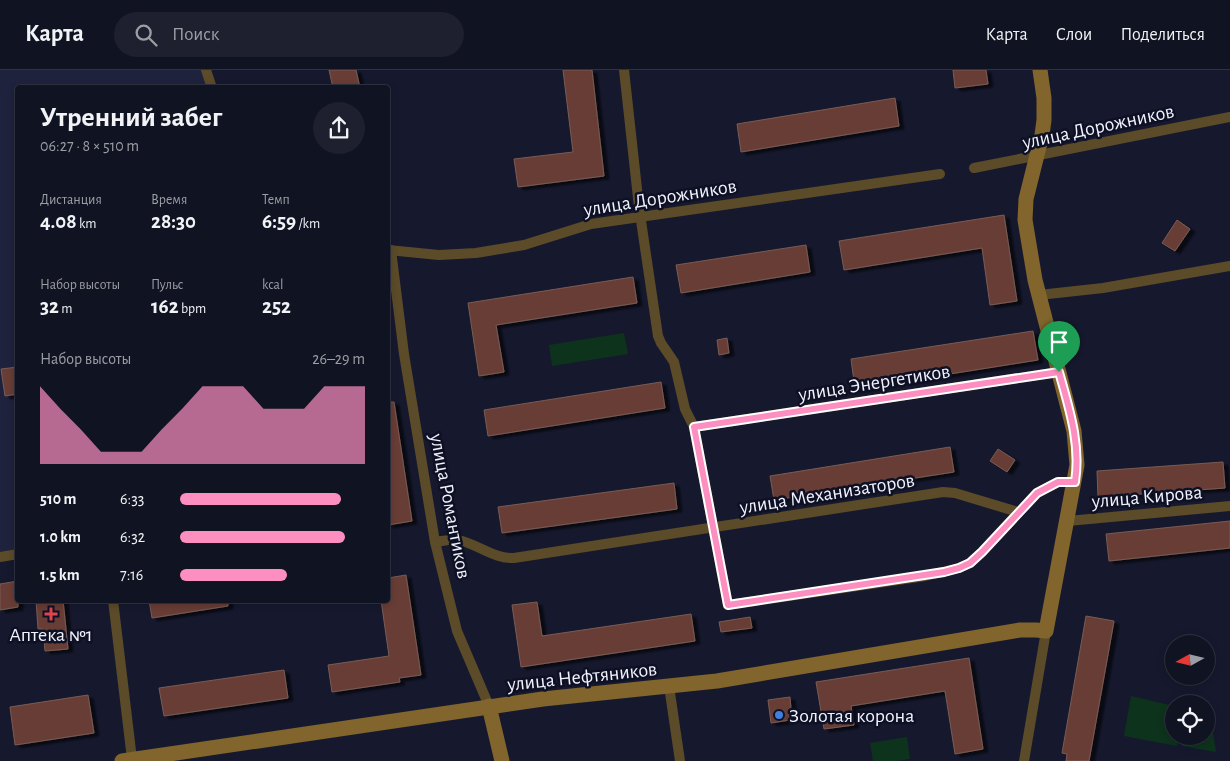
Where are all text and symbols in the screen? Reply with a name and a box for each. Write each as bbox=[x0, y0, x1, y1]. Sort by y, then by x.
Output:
search box bbox=[114, 12, 464, 57]
icon: search bbox=[132, 21, 160, 49]
text: Карта bbox=[25, 22, 84, 46]
text: Поиск bbox=[172, 25, 219, 44]
text: Карта bbox=[986, 26, 1028, 44]
text: Слои bbox=[1056, 26, 1092, 44]
text: Поделиться bbox=[1120, 26, 1205, 44]
street label: улица Дорожников bbox=[1020, 101, 1176, 153]
button: share bbox=[313, 102, 365, 154]
text: Утренний забег bbox=[40, 104, 222, 132]
text: 06:27 · 8 × 510 m bbox=[40, 138, 139, 154]
street label: улица Дорожников bbox=[581, 176, 738, 220]
text: Дистанция bbox=[40, 193, 102, 207]
text: Время bbox=[151, 193, 187, 207]
text: Темп bbox=[262, 193, 290, 207]
text: 4.08 bbox=[40, 211, 77, 232]
text: 28:30 bbox=[151, 211, 196, 232]
text: 6:59 bbox=[262, 211, 296, 232]
text: km bbox=[77, 217, 97, 231]
text: /km bbox=[296, 217, 320, 231]
text: Набор высоты bbox=[40, 278, 120, 292]
text: Пульс bbox=[151, 278, 184, 292]
text: kcal bbox=[262, 278, 283, 292]
text: 32 bbox=[40, 296, 59, 317]
text: 162 bbox=[151, 296, 179, 317]
text: 252 bbox=[262, 296, 291, 317]
text: m bbox=[59, 302, 72, 316]
text: bpm bbox=[179, 302, 206, 316]
pin bbox=[1038, 321, 1080, 372]
icon: arrive bbox=[1045, 328, 1073, 356]
text: Набор высоты bbox=[40, 351, 131, 367]
text: 26–29 m bbox=[312, 351, 365, 367]
street label: улица Энергетиков bbox=[796, 361, 951, 405]
street label: улица Романтиков bbox=[426, 431, 474, 580]
street label: улица Механизаторов bbox=[737, 470, 916, 518]
street label: улица Кирова bbox=[1090, 482, 1203, 512]
text: 510 m bbox=[40, 491, 76, 507]
text: 6:33 bbox=[120, 491, 144, 507]
text: 1.0 km bbox=[40, 529, 81, 545]
text: 6:32 bbox=[120, 529, 145, 545]
text: 1.5 km bbox=[40, 567, 80, 583]
text: 7:16 bbox=[120, 567, 143, 583]
marker: Аптека №1 bbox=[45, 608, 57, 620]
place label: Аптека №1 bbox=[9, 625, 93, 645]
north arrow bbox=[1165, 635, 1215, 685]
map controls bbox=[1165, 635, 1215, 745]
street label: улица Нефтяников bbox=[505, 659, 658, 695]
button: locate bbox=[1165, 695, 1215, 745]
place label: Золотая корона bbox=[789, 706, 914, 726]
marker: Золотая корона bbox=[773, 709, 785, 721]

